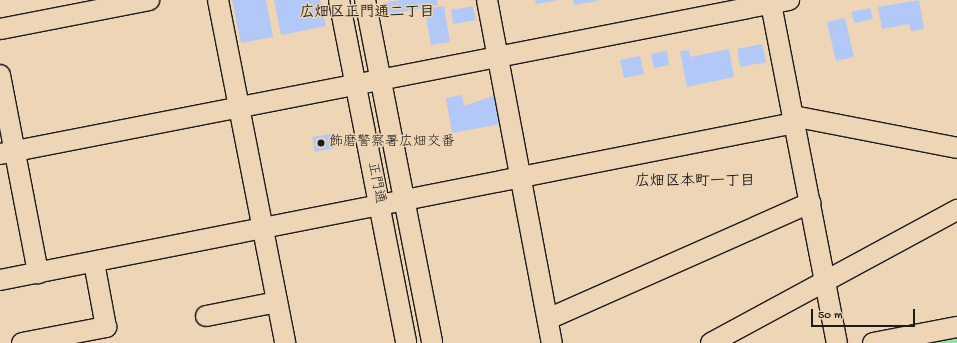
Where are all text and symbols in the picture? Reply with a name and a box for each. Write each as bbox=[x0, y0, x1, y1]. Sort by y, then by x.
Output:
district label: 広畑区正門通二丁目 bbox=[300, 5, 434, 23]
place label: 飾磨警察署広畑交番 bbox=[329, 135, 455, 151]
marker: 飾磨警察署広畑交番 bbox=[316, 138, 326, 148]
street label: 正門通 bbox=[363, 161, 387, 205]
district label: 広畑区本町一丁目 bbox=[635, 174, 755, 192]
scale bar bbox=[813, 301, 917, 327]
text: 50 m bbox=[818, 309, 843, 323]

